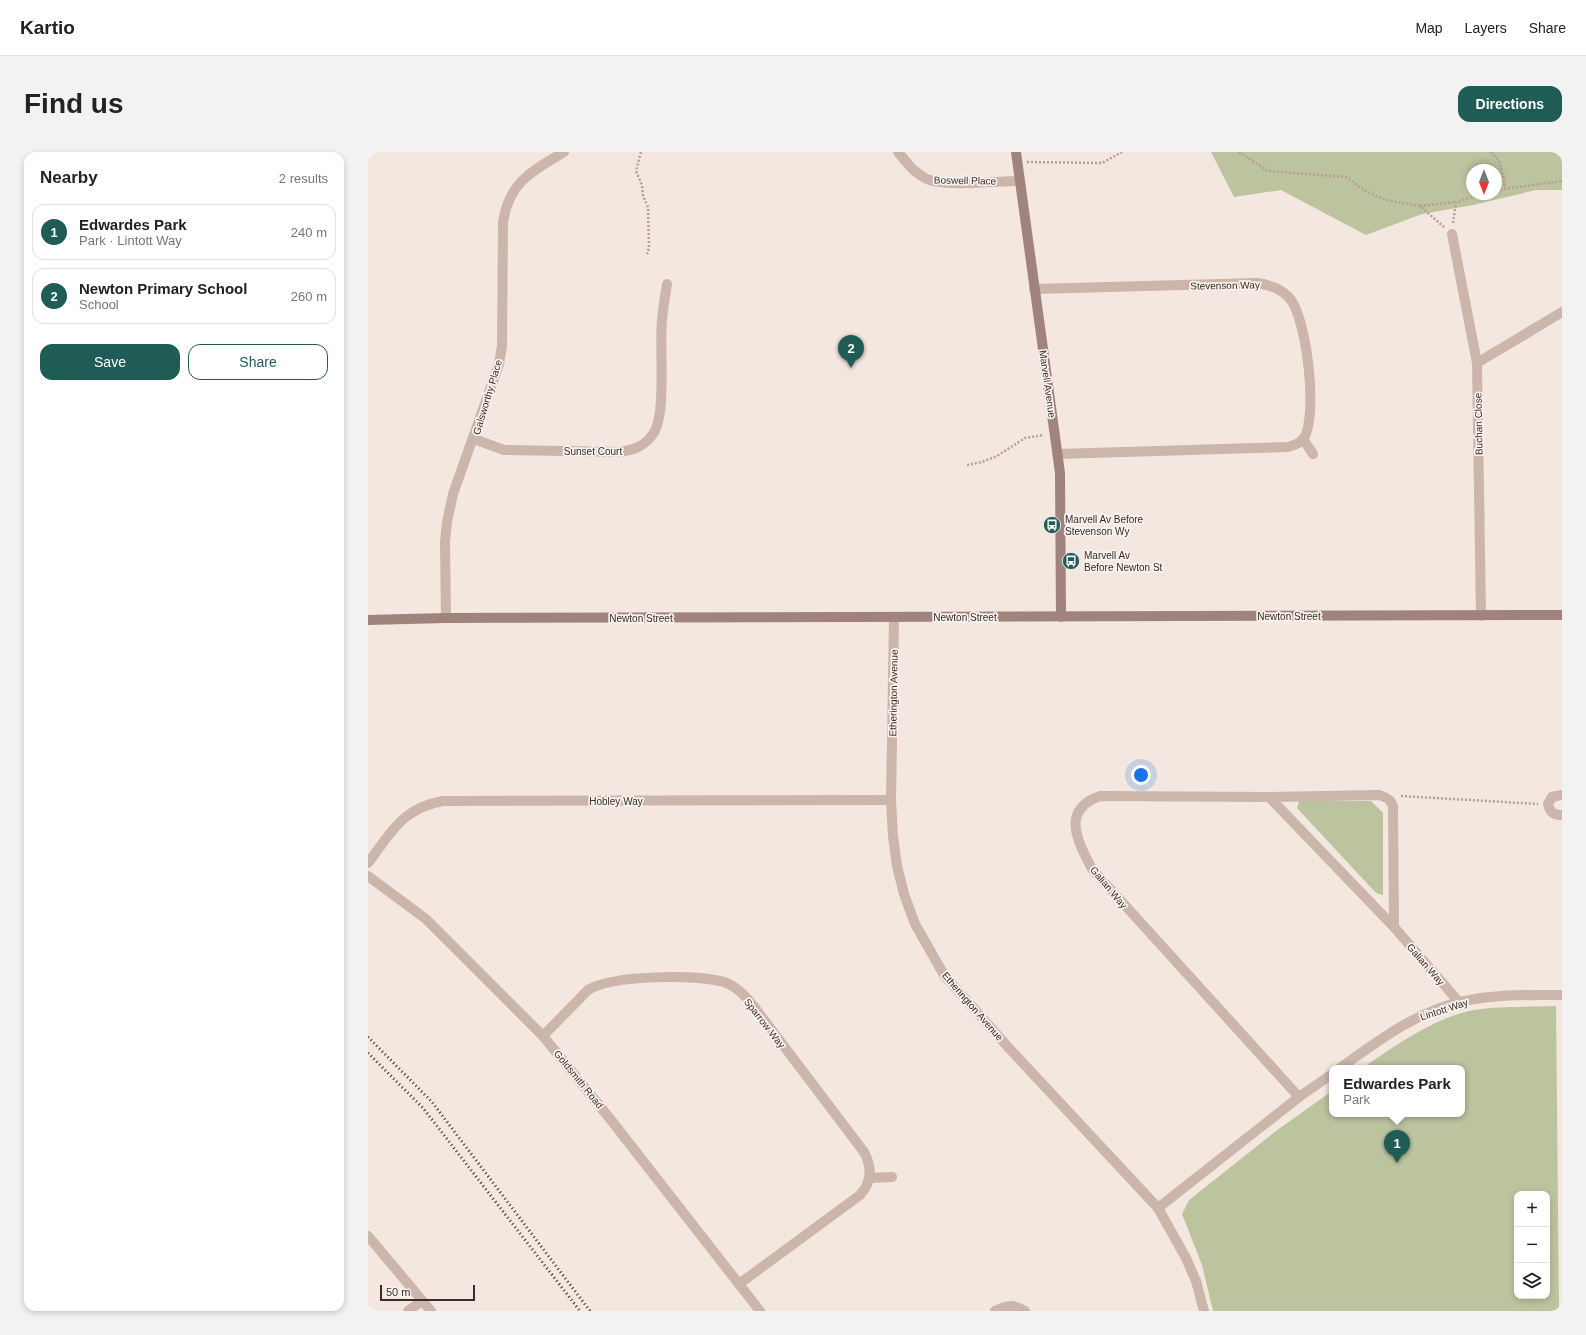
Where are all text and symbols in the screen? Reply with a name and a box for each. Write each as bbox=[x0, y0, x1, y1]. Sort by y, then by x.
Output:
text: Kartio bbox=[20, 17, 75, 38]
text: Map bbox=[1415, 20, 1443, 36]
text: Layers bbox=[1465, 20, 1507, 36]
text: Share bbox=[1529, 20, 1566, 36]
button: Directions bbox=[1458, 86, 1562, 122]
text: Find us bbox=[24, 88, 124, 119]
north arrow bbox=[1466, 164, 1502, 200]
text: Nearby bbox=[40, 168, 98, 187]
text: 2 results bbox=[279, 171, 328, 186]
street label: Boswell Place bbox=[934, 174, 997, 187]
text: Edwardes Park bbox=[79, 216, 187, 233]
text: 1 bbox=[50, 225, 58, 240]
text: 240 m bbox=[291, 225, 327, 240]
text: Park · Lintott Way bbox=[79, 233, 182, 248]
street label: Stevenson Way bbox=[1190, 279, 1260, 292]
text: Newton Primary School bbox=[79, 280, 247, 297]
text: 2 bbox=[50, 289, 58, 304]
text: 260 m bbox=[291, 289, 327, 304]
text: School bbox=[79, 297, 119, 312]
pin: 2 bbox=[838, 335, 864, 368]
button: Save bbox=[40, 344, 180, 380]
button: Share bbox=[188, 344, 328, 380]
street label: Marvell Avenue bbox=[1037, 350, 1058, 419]
street label: Galsworthy Place bbox=[471, 358, 504, 436]
street label: Buchan Close bbox=[1472, 392, 1485, 455]
street label: Sunset Court bbox=[564, 446, 622, 457]
place label: Marvell Av Before Stevenson Wy bbox=[1065, 514, 1144, 537]
bus stop icon: Marvell Av Before Stevenson Wy bbox=[1042, 515, 1062, 535]
place label: Marvell Av Before Newton St bbox=[1084, 550, 1163, 573]
bus stop icon: Marvell Av Before Newton St bbox=[1061, 551, 1081, 571]
street label: Newton Street bbox=[1257, 611, 1321, 622]
street label: Newton Street bbox=[933, 612, 997, 623]
street label: Newton Street bbox=[609, 613, 673, 624]
street label: Etherington Avenue bbox=[887, 649, 900, 737]
your location bbox=[1131, 765, 1151, 785]
street label: Hobley Way bbox=[589, 796, 643, 807]
street label: Galian Way bbox=[1088, 864, 1129, 911]
street label: Galian Way bbox=[1405, 941, 1447, 987]
street label: Etherington Avenue bbox=[940, 970, 1006, 1043]
street label: Sparrow Way bbox=[742, 996, 787, 1050]
street label: Lintott Way bbox=[1419, 997, 1469, 1022]
street label: Goldsmith Road bbox=[552, 1048, 605, 1111]
popup bbox=[1329, 1065, 1465, 1117]
text: Edwardes Park bbox=[1343, 1075, 1451, 1092]
text: Park bbox=[1343, 1092, 1370, 1107]
pin: 1 bbox=[1384, 1130, 1410, 1163]
map controls bbox=[1514, 1191, 1550, 1299]
button: + bbox=[1514, 1191, 1550, 1227]
button: − bbox=[1514, 1227, 1550, 1263]
button: layers bbox=[1514, 1263, 1550, 1299]
scale bar bbox=[380, 1283, 475, 1302]
text: 50 m bbox=[386, 1286, 410, 1298]

